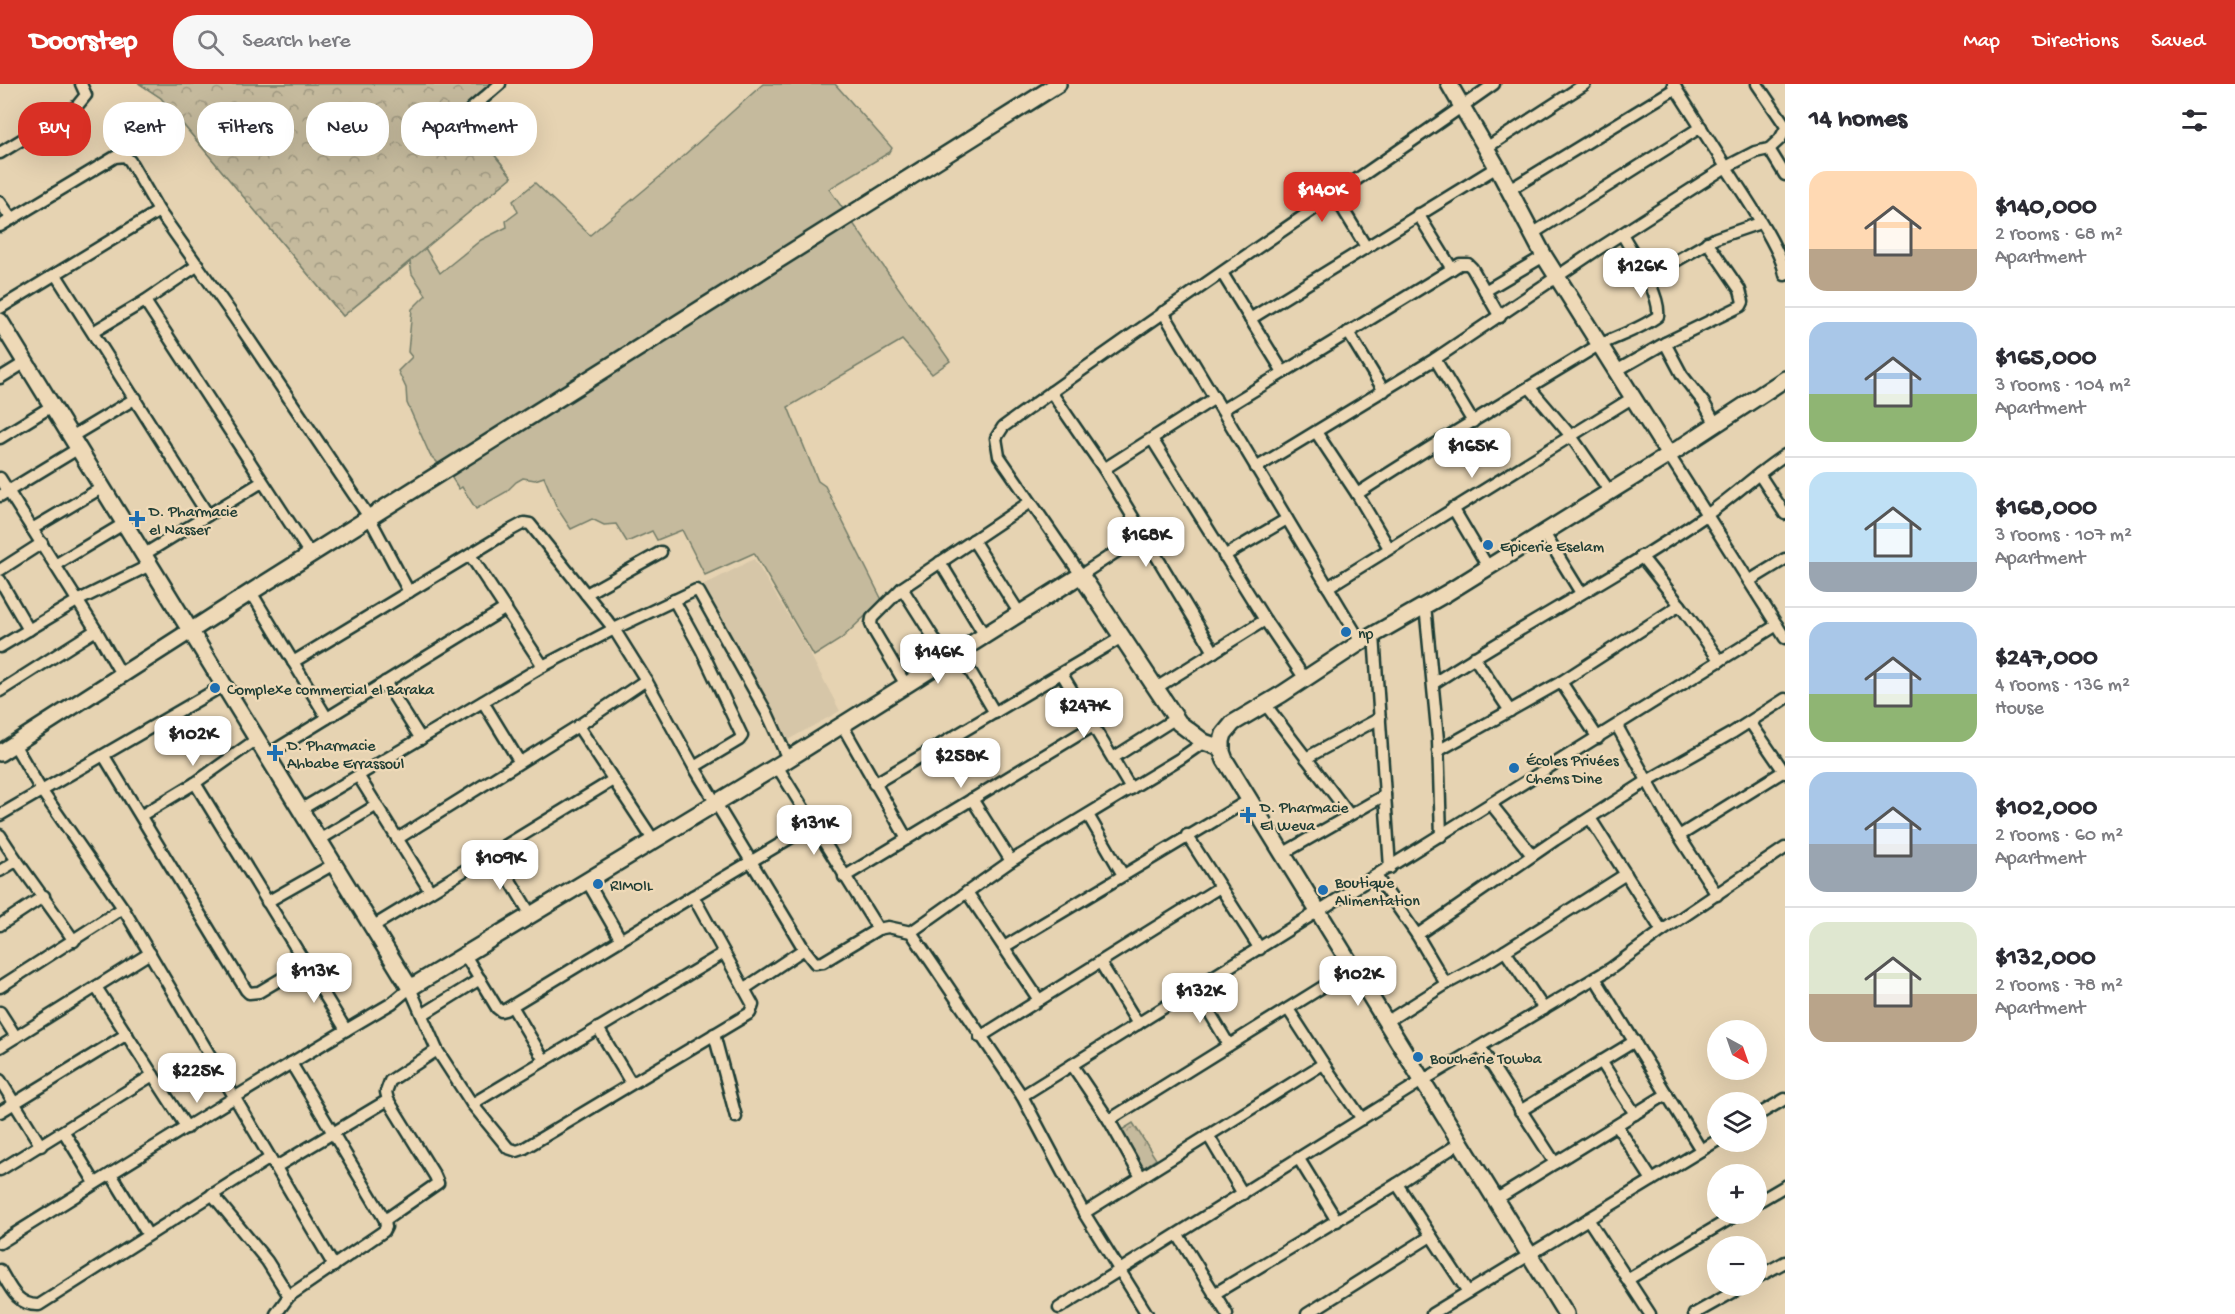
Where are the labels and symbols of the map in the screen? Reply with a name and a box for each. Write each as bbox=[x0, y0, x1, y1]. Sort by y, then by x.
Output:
pin: $140K bbox=[1280, 172, 1364, 223]
pin: $126K bbox=[1599, 248, 1683, 299]
pin: $165K bbox=[1430, 428, 1514, 479]
place label: D. Pharmacie el Nasser bbox=[148, 504, 238, 541]
marker: D. Pharmacie el Nasser bbox=[130, 512, 144, 526]
pin: $168K bbox=[1104, 517, 1188, 568]
marker: Epicerie Eselam bbox=[1481, 538, 1495, 552]
place label: Epicerie Eselam bbox=[1500, 539, 1605, 558]
marker: np bbox=[1339, 625, 1353, 639]
place label: np bbox=[1358, 626, 1374, 645]
pin: $146K bbox=[896, 634, 980, 685]
marker: Complexe commercial el Baraka bbox=[208, 681, 222, 695]
place label: Complexe commercial el Baraka bbox=[227, 682, 435, 701]
pin: $247K bbox=[1042, 688, 1126, 739]
pin: $102K bbox=[151, 716, 235, 767]
place label: D. Pharmacie Ahbabe Errassoul bbox=[286, 738, 404, 775]
pin: $258K bbox=[919, 738, 1003, 789]
marker: D. Pharmacie Ahbabe Errassoul bbox=[268, 746, 282, 760]
place label: Écoles Privées Chems Dine bbox=[1526, 753, 1620, 790]
marker: Écoles Privées Chems Dine bbox=[1507, 761, 1521, 775]
place label: D. Pharmacie El Weva bbox=[1259, 800, 1349, 837]
pin: $131K bbox=[772, 805, 856, 856]
marker: D. Pharmacie El Weva bbox=[1241, 808, 1255, 822]
pin: $109K bbox=[458, 840, 542, 891]
place label: Boutique Alimentation bbox=[1334, 875, 1420, 912]
marker: RIMOIL bbox=[591, 877, 605, 891]
place label: RIMOIL bbox=[610, 878, 654, 897]
marker: Boutique Alimentation bbox=[1316, 883, 1330, 897]
pin: $113K bbox=[272, 953, 356, 1004]
pin: $102K bbox=[1316, 956, 1400, 1007]
pin: $132K bbox=[1158, 973, 1242, 1024]
north arrow bbox=[1707, 1020, 1767, 1080]
marker: Boucherie Towba bbox=[1411, 1050, 1425, 1064]
place label: Boucherie Towba bbox=[1429, 1051, 1543, 1070]
pin: $225K bbox=[155, 1053, 239, 1104]

